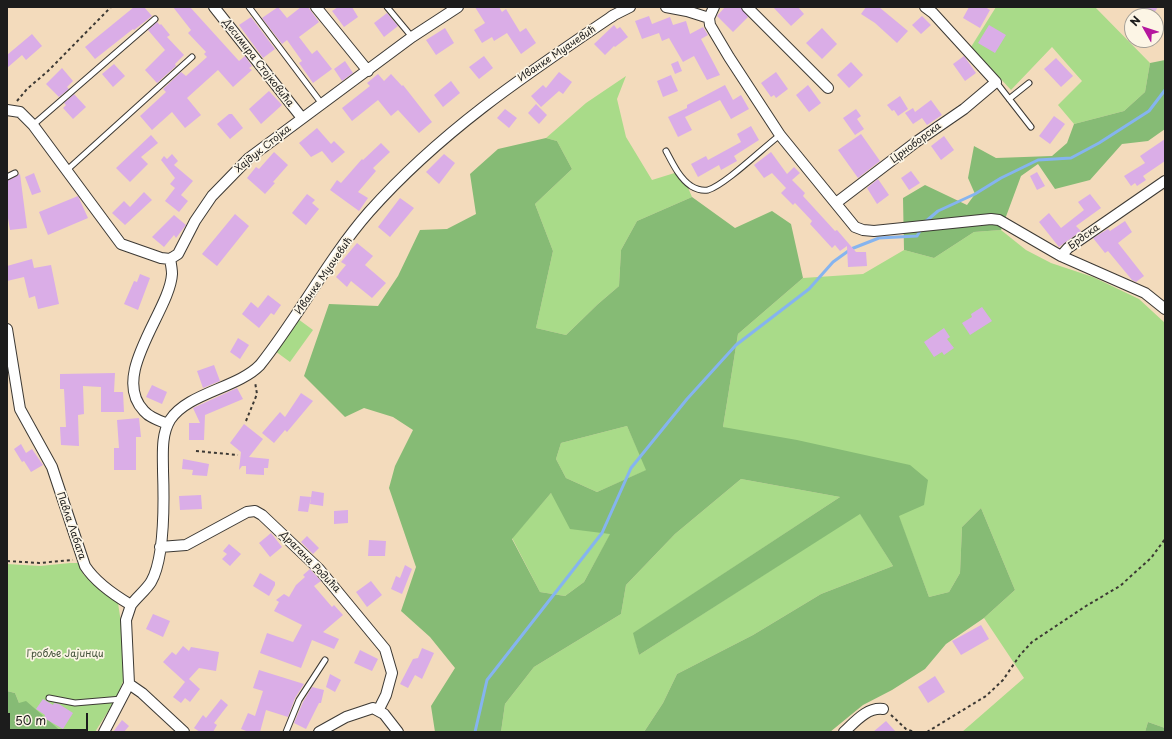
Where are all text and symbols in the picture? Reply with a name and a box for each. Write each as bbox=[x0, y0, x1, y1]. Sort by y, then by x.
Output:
north arrow bbox=[1124, 8, 1164, 48]
text: N bbox=[1126, 12, 1144, 29]
street label: Десимира Стојковића bbox=[220, 17, 296, 109]
street label: Иванке Муачевић bbox=[516, 24, 598, 84]
street label: Црноборска bbox=[888, 120, 944, 166]
street label: Хајдук Стојка bbox=[233, 123, 293, 175]
street label: Брдска bbox=[1066, 222, 1102, 252]
street label: Иванке Муачевић bbox=[293, 235, 355, 317]
street label: Павла Лабата bbox=[54, 491, 88, 561]
street label: Драгана Родића bbox=[277, 529, 343, 595]
park label: Гробље Јајинци bbox=[27, 648, 103, 660]
scale bar bbox=[10, 705, 90, 731]
text: 50 m bbox=[15, 711, 46, 729]

